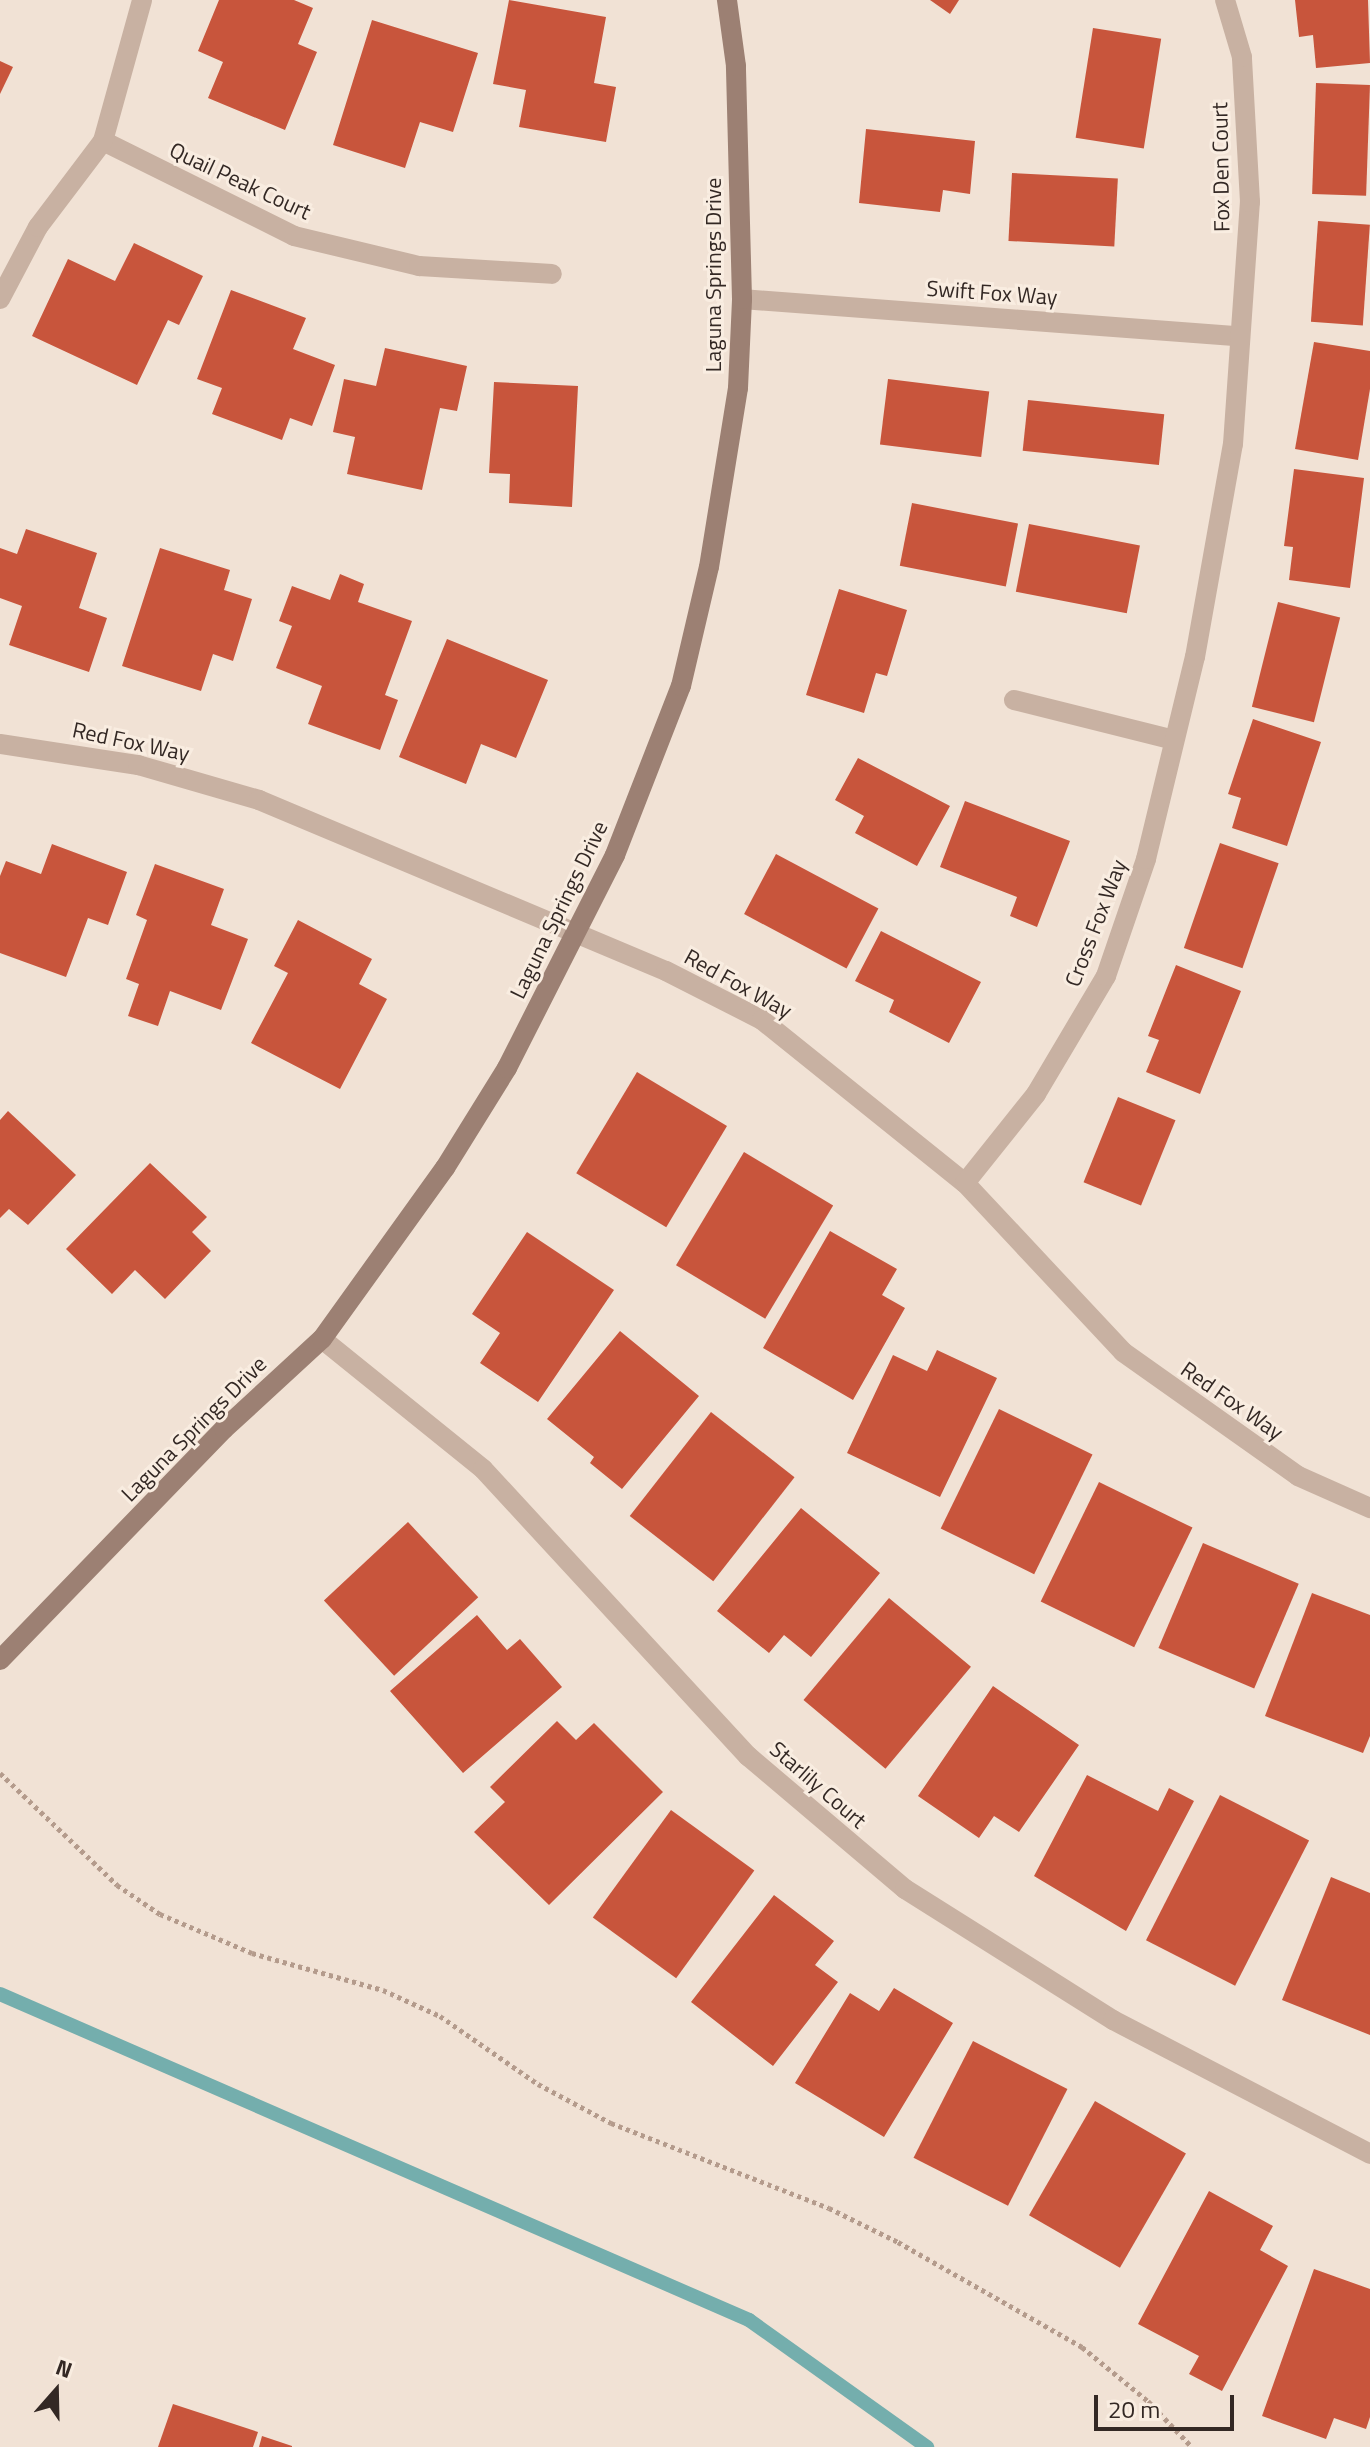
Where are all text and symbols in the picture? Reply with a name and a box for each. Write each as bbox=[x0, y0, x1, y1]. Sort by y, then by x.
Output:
street label: Fox Den Court bbox=[1207, 102, 1235, 232]
street label: Quail Peak Court bbox=[165, 137, 315, 225]
street label: Laguna Springs Drive bbox=[701, 178, 727, 372]
street label: Swift Fox Way bbox=[926, 275, 1058, 311]
street label: Red Fox Way bbox=[70, 717, 192, 767]
street label: Laguna Springs Drive bbox=[505, 817, 613, 1003]
street label: Cross Fox Way bbox=[1060, 856, 1132, 990]
street label: Red Fox Way bbox=[680, 944, 796, 1024]
street label: Laguna Springs Drive bbox=[116, 1351, 272, 1507]
street label: Red Fox Way bbox=[1176, 1356, 1288, 1446]
street label: Starlily Court bbox=[764, 1736, 872, 1834]
text: N bbox=[51, 2350, 77, 2387]
north arrow bbox=[16, 2351, 96, 2431]
scale bar bbox=[1098, 2379, 1238, 2429]
text: 20 m bbox=[1108, 2391, 1160, 2427]

